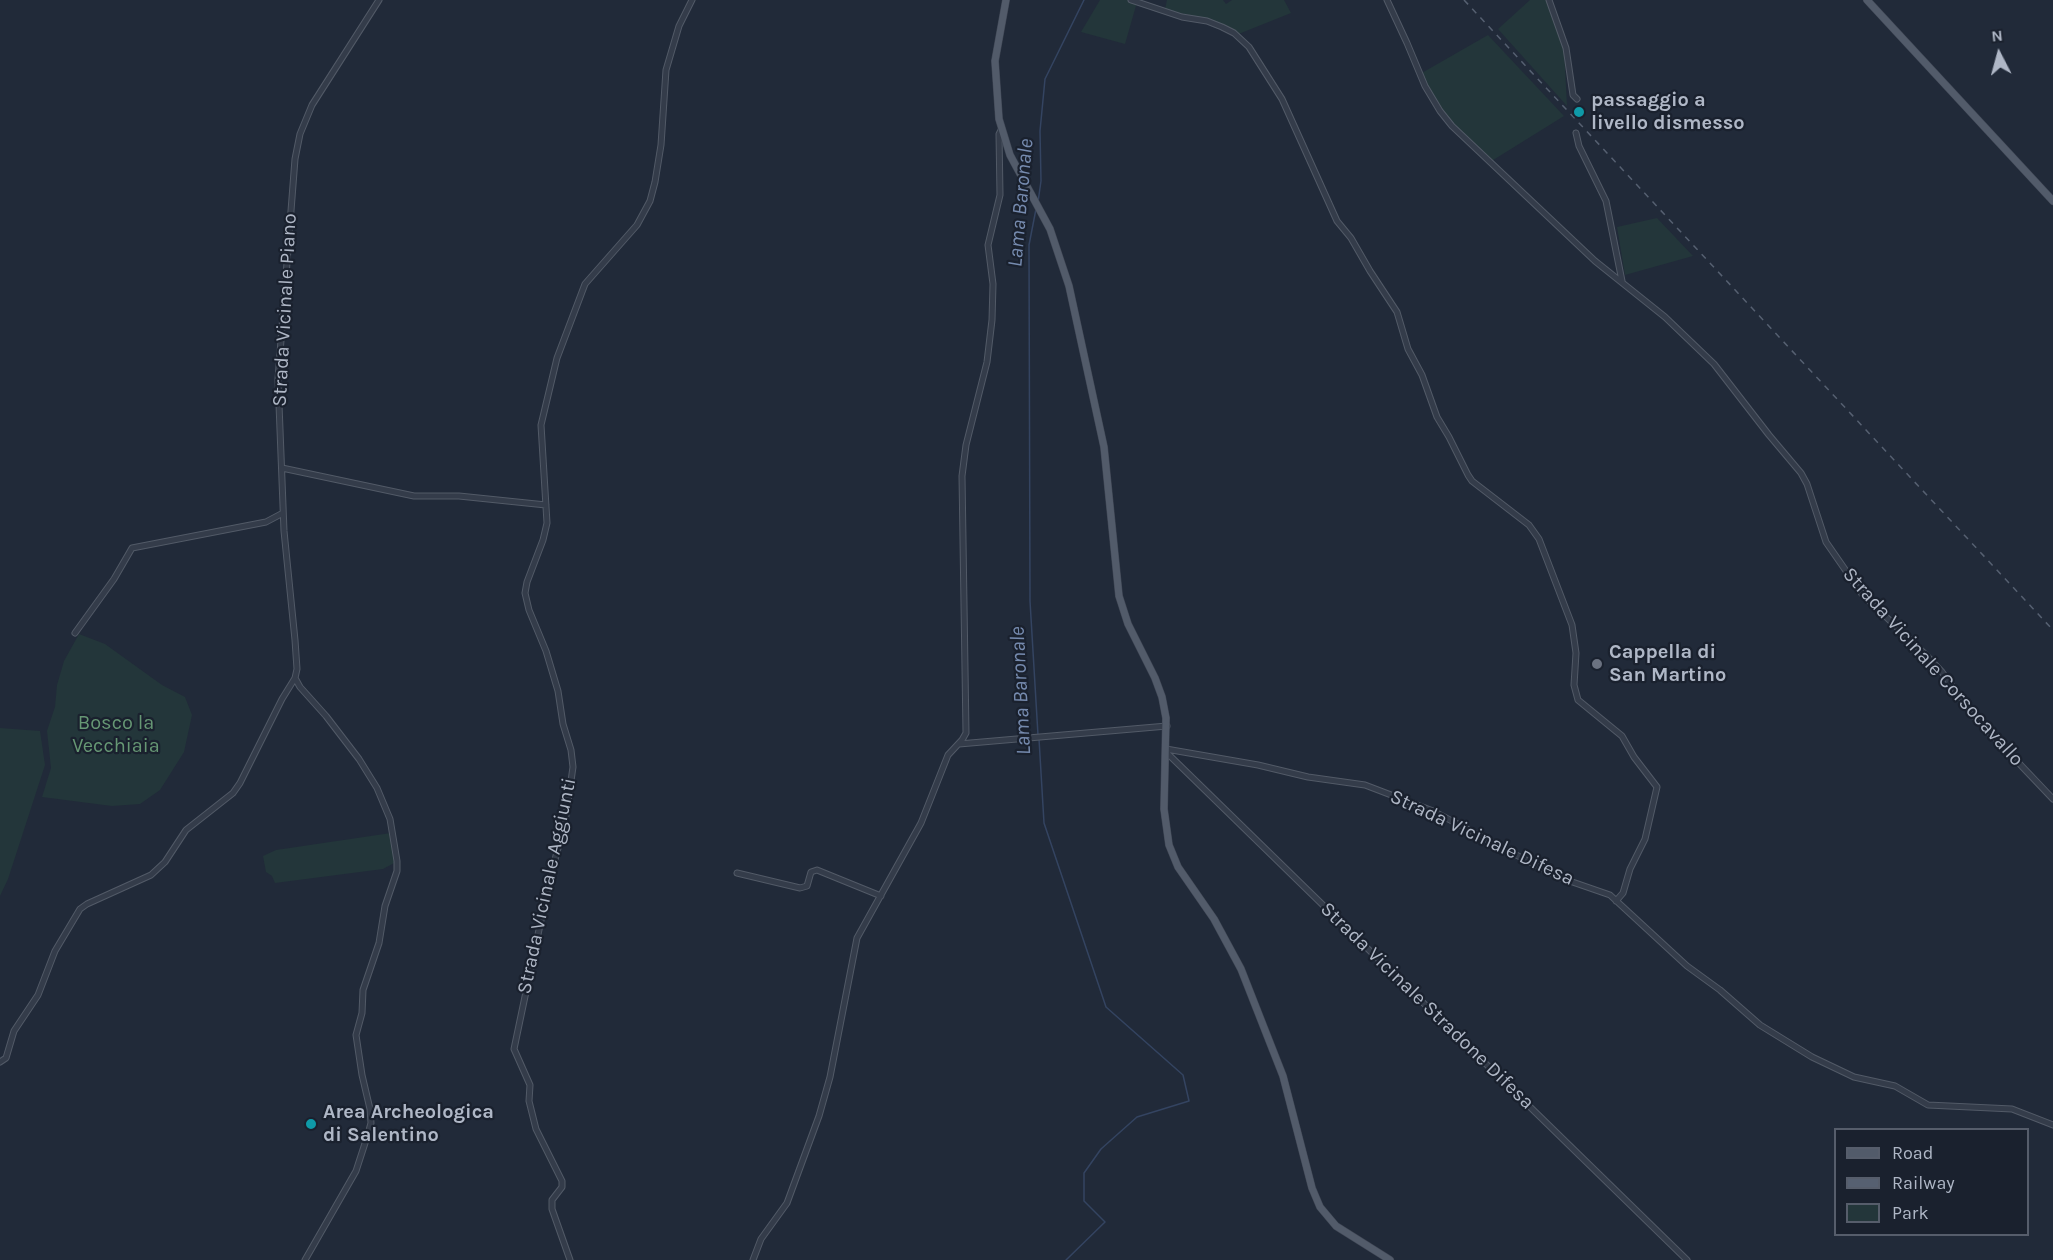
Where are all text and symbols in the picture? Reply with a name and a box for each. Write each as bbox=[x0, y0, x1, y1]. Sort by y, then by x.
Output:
north arrow bbox=[1969, 24, 2029, 84]
text: N bbox=[1990, 26, 2004, 46]
place label: passaggio a livello dismesso bbox=[1591, 88, 1745, 135]
marker: passaggio a livello dismesso bbox=[1572, 105, 1586, 119]
water label: Lama Baronale bbox=[1003, 138, 1039, 268]
street label: Strada Vicinale Piano bbox=[268, 213, 302, 407]
street label: Strada Vicinale Corsocavallo bbox=[1837, 563, 2029, 771]
water label: Lama Baronale bbox=[1005, 626, 1037, 756]
place label: Cappella di San Martino bbox=[1609, 640, 1726, 687]
marker: Cappella di San Martino bbox=[1590, 657, 1604, 671]
park label: Bosco la Vecchiaia bbox=[72, 711, 160, 758]
street label: Strada Vicinale Aggiunti bbox=[512, 776, 582, 996]
street label: Strada Vicinale Difesa bbox=[1386, 785, 1578, 891]
street label: Strada Vicinale Stradone Difesa bbox=[1315, 897, 1539, 1115]
place label: Area Archeologica di Salentino bbox=[323, 1100, 494, 1147]
marker: Area Archeologica di Salentino bbox=[304, 1117, 318, 1131]
legend bbox=[1834, 1128, 2029, 1236]
text: Road bbox=[1892, 1142, 1933, 1164]
text: Railway bbox=[1892, 1172, 1955, 1194]
text: Park bbox=[1892, 1202, 1929, 1224]

